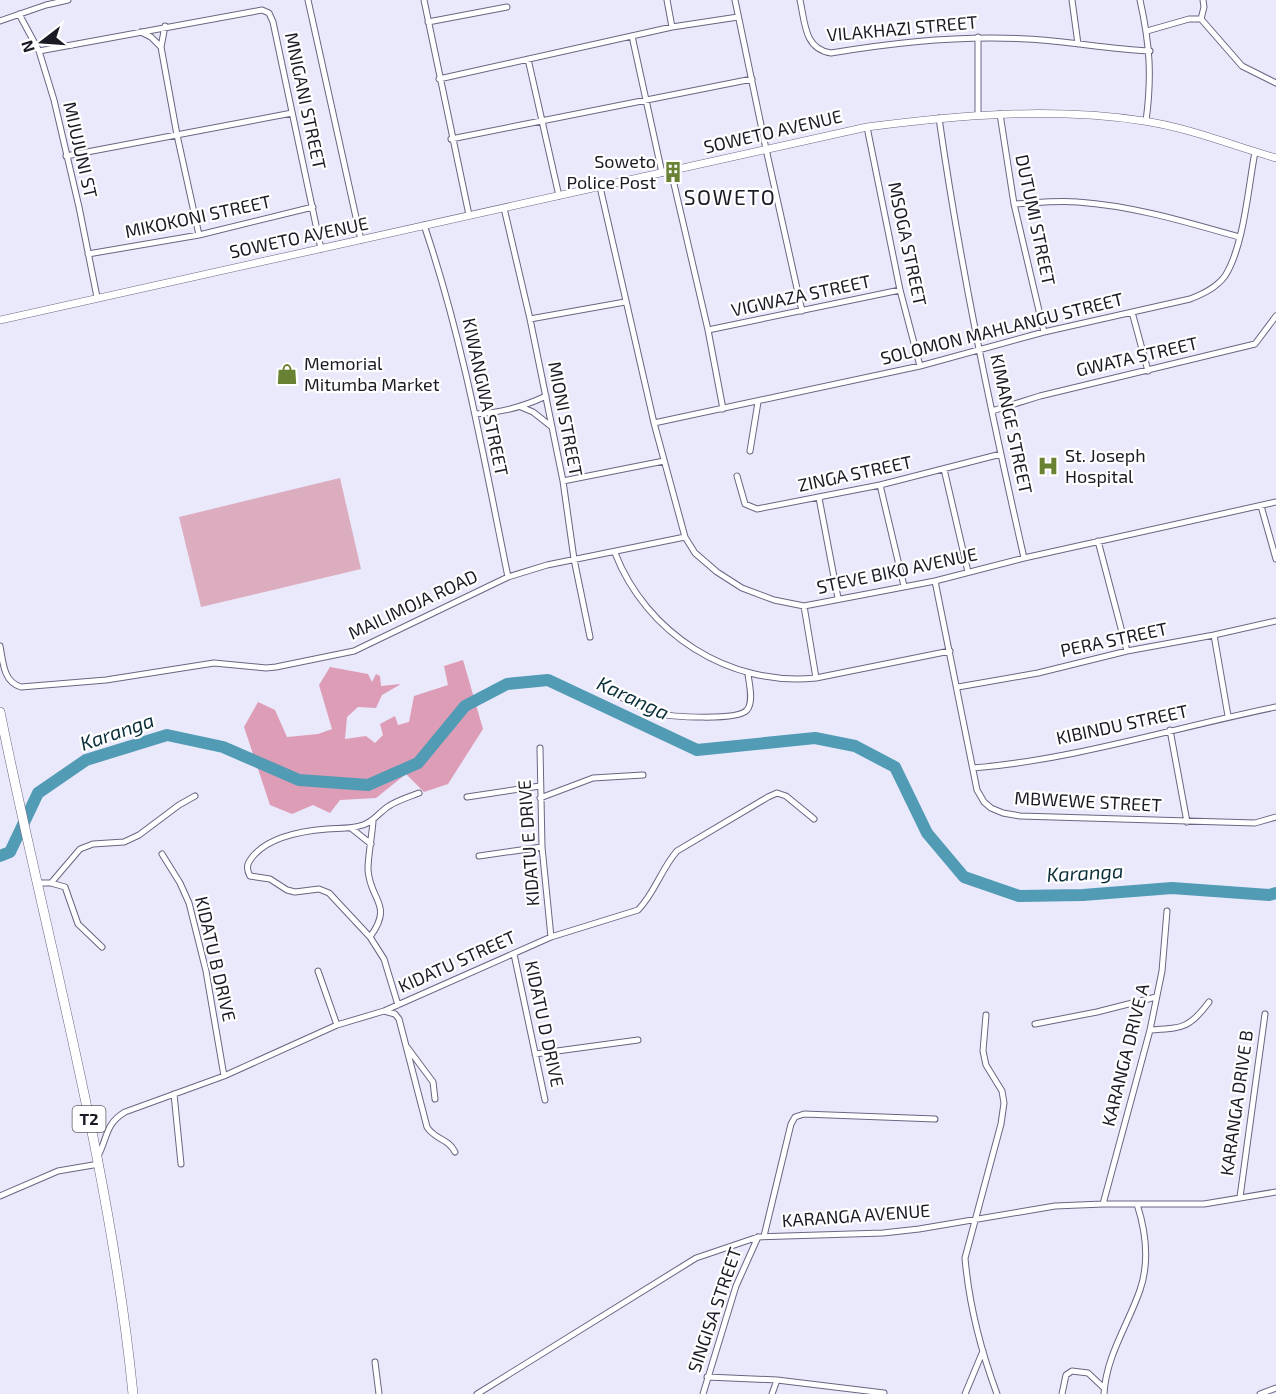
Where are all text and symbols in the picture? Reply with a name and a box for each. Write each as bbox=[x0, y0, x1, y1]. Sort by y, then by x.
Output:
street label: VILAKHAZI STREET bbox=[826, 10, 979, 46]
north arrow bbox=[12, 12, 72, 72]
street label: MNIGANI STREET bbox=[281, 30, 331, 172]
text: N bbox=[16, 38, 38, 55]
street label: MIJUJUNI ST bbox=[59, 99, 103, 201]
street label: SOWETO AVENUE bbox=[701, 104, 844, 158]
place label: Soweto Police Post bbox=[566, 150, 656, 193]
street label: DUTUMI STREET bbox=[1011, 152, 1061, 288]
building icon: Soweto Police Post bbox=[661, 160, 685, 184]
street label: MSOGA STREET bbox=[884, 180, 932, 308]
district label: SOWETO bbox=[684, 184, 776, 209]
street label: MIKOKONI STREET bbox=[123, 190, 273, 242]
street label: SOWETO AVENUE bbox=[227, 212, 370, 262]
street label: VIGWAZA STREET bbox=[729, 269, 873, 321]
street label: SOLOMON MAHLANGU STREET bbox=[878, 287, 1126, 369]
street label: KIWANGWA STREET bbox=[458, 316, 514, 478]
street label: GWATA STREET bbox=[1074, 331, 1200, 381]
place label: Memorial Mitumba Market bbox=[304, 352, 440, 395]
street label: KIMANGE STREET bbox=[986, 352, 1038, 496]
street label: MIONI STREET bbox=[544, 360, 588, 478]
shop icon: Memorial Mitumba Market bbox=[275, 362, 299, 386]
place label: St. Joseph Hospital bbox=[1065, 444, 1146, 487]
street label: ZINGA STREET bbox=[796, 450, 914, 496]
hospital icon: St. Joseph Hospital bbox=[1036, 454, 1060, 478]
street label: STEVE BIKO AVENUE bbox=[814, 542, 979, 598]
street label: MAILIMOJA ROAD bbox=[344, 564, 481, 644]
street label: PERA STREET bbox=[1058, 617, 1170, 661]
water label: Karanga bbox=[594, 670, 673, 724]
street label: KIBINDU STREET bbox=[1054, 699, 1190, 749]
water label: Karanga bbox=[76, 707, 157, 755]
street label: KIDATU E DRIVE bbox=[513, 779, 543, 907]
street label: MBWEWE STREET bbox=[1014, 786, 1163, 816]
water label: Karanga bbox=[1046, 858, 1124, 886]
street label: KIDATU B DRIVE bbox=[191, 894, 241, 1024]
street label: KIDATU STREET bbox=[395, 925, 519, 997]
street label: KIDATU D DRIVE bbox=[521, 959, 569, 1089]
street label: KARANGA DRIVE A bbox=[1097, 980, 1154, 1129]
street label: KARANGA DRIVE B bbox=[1215, 1029, 1257, 1177]
road number: T2 bbox=[72, 1106, 106, 1132]
street label: KARANGA AVENUE bbox=[781, 1199, 931, 1231]
street label: SINGISA STREET bbox=[682, 1244, 746, 1375]

